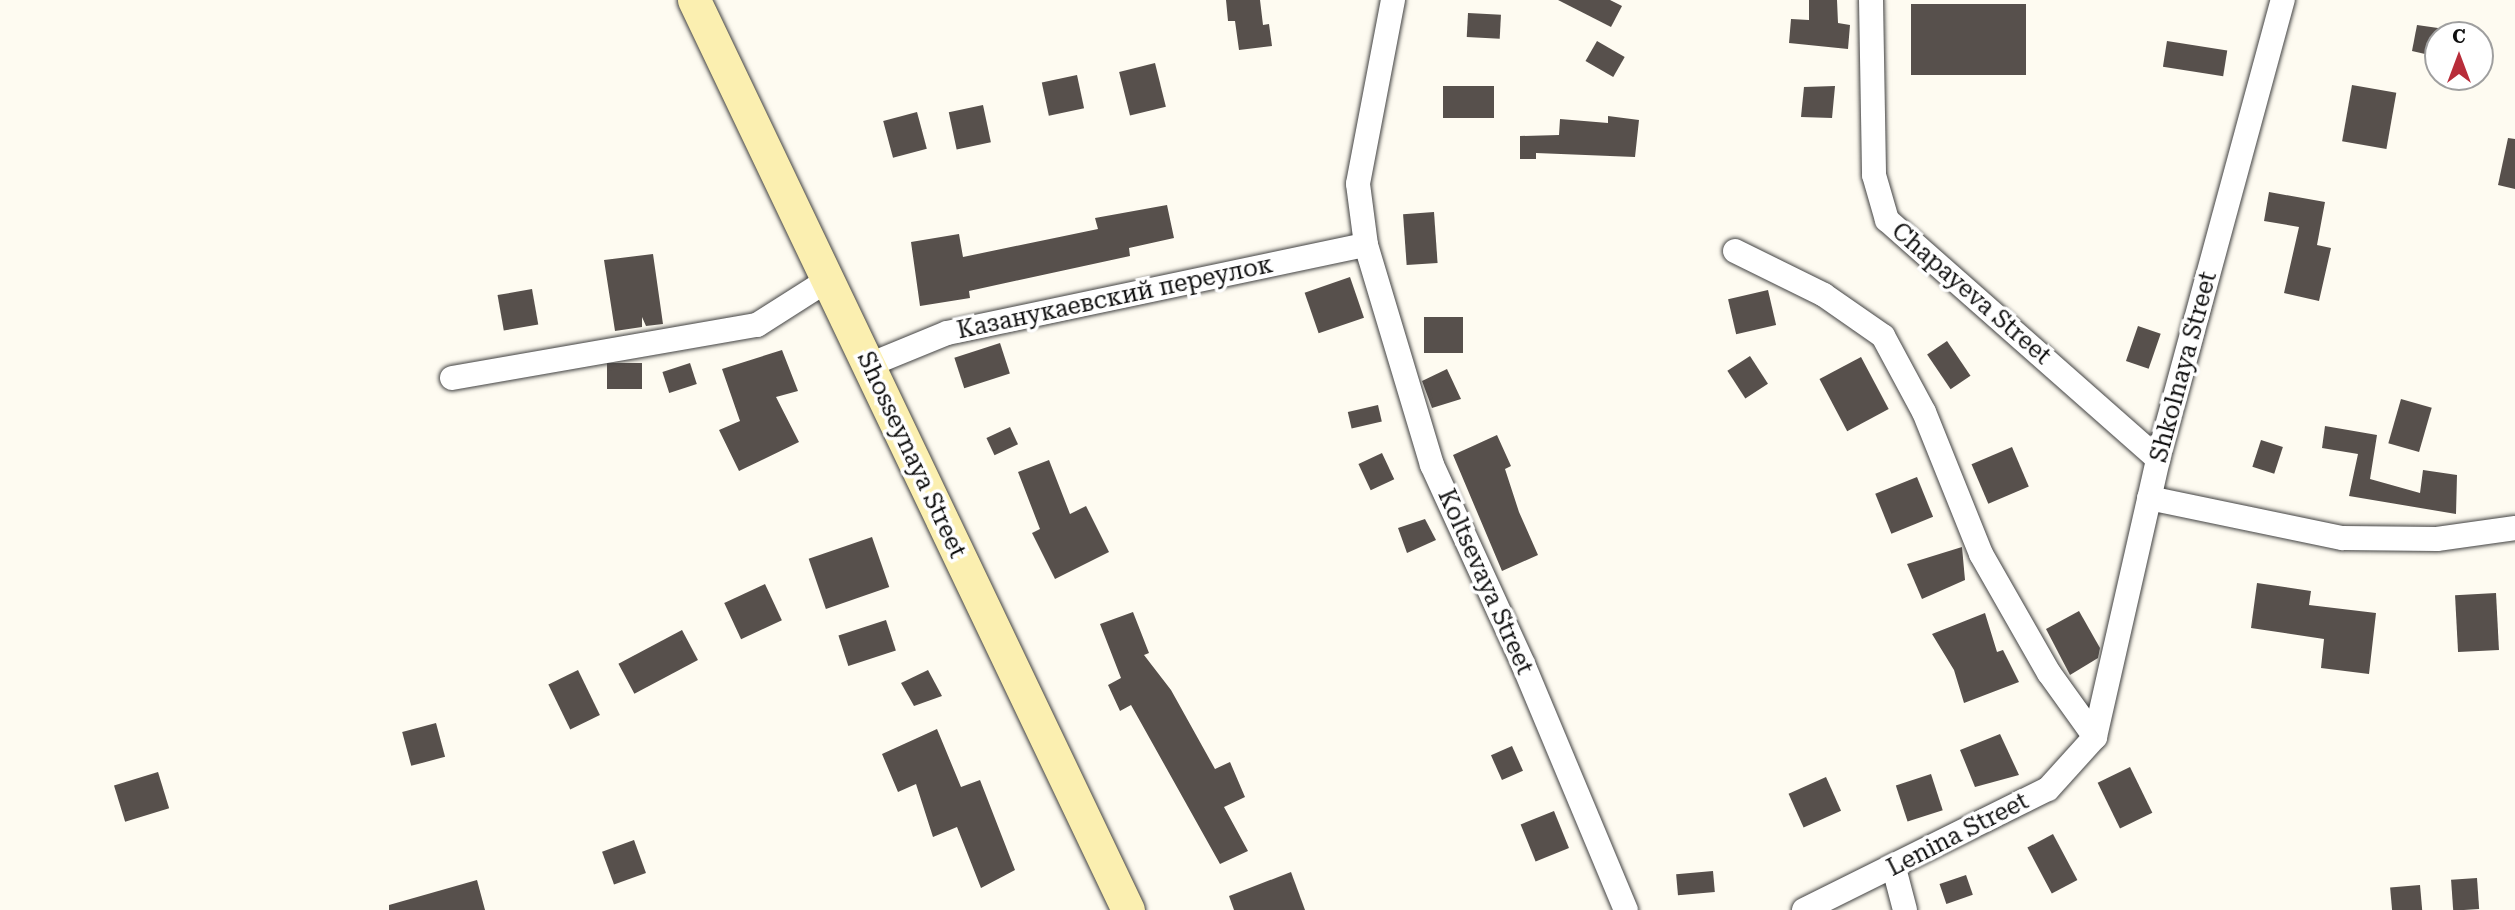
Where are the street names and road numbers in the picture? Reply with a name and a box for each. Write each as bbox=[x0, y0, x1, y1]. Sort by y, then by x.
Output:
street label: Chapayeva Street bbox=[1885, 217, 2057, 371]
street label: Казанукаевский переулок bbox=[955, 250, 1275, 346]
street label: Shkolnaya Street bbox=[2145, 268, 2223, 466]
street label: Shosseynaya Street bbox=[851, 347, 971, 563]
street label: Koltsevaya Street bbox=[1431, 485, 1539, 679]
street label: Lenina Street bbox=[1883, 787, 2033, 883]

